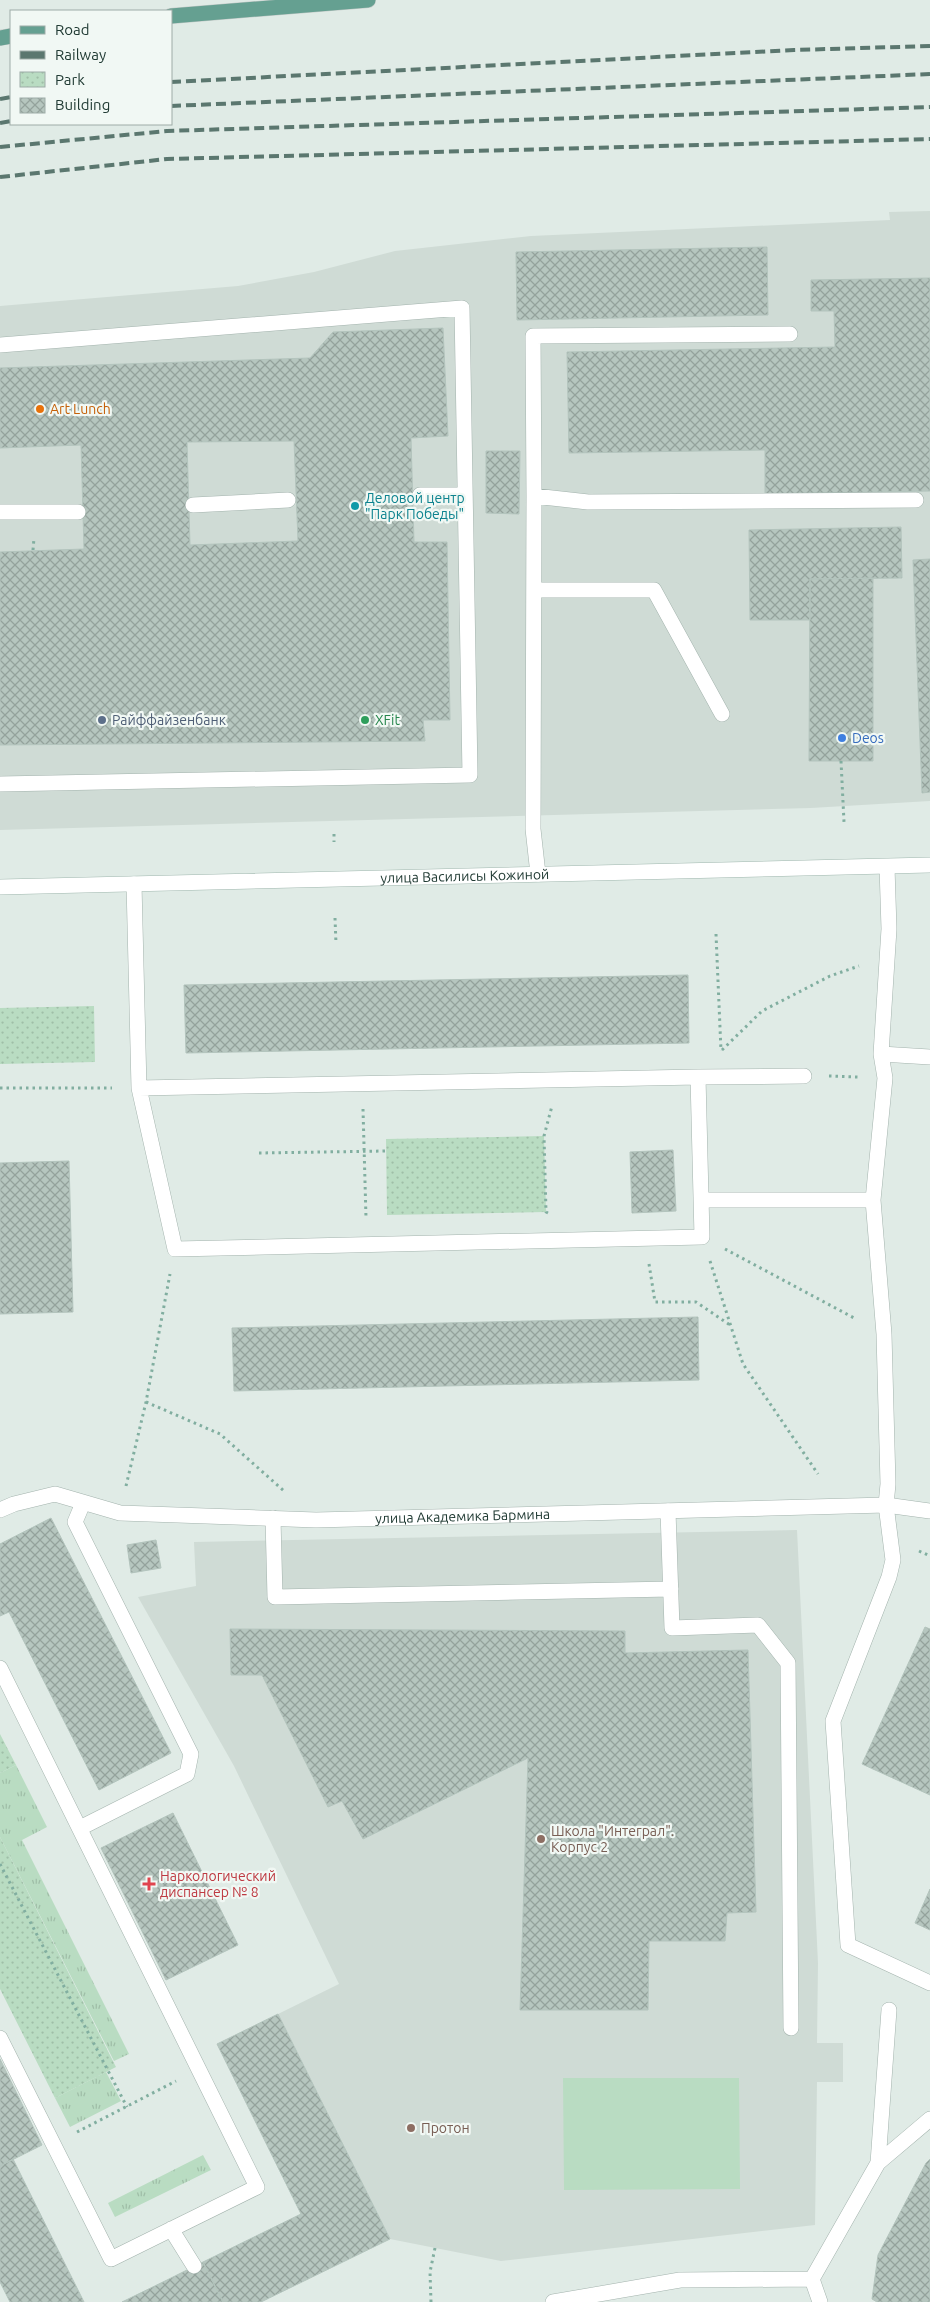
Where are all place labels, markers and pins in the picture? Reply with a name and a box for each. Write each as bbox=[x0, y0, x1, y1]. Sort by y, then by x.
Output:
place label: Art Lunch bbox=[50, 401, 111, 417]
marker: Art Lunch bbox=[34, 403, 46, 415]
place label: Деловой центр "Парк Победы" bbox=[365, 490, 465, 522]
marker: Деловой центр "Парк Победы" bbox=[349, 500, 361, 512]
place label: Райффайзенбанк bbox=[112, 712, 226, 728]
place label: XFit bbox=[375, 712, 400, 728]
marker: Райффайзенбанк bbox=[96, 714, 108, 726]
marker: XFit bbox=[359, 714, 371, 726]
place label: Deos bbox=[852, 730, 884, 746]
marker: Deos bbox=[836, 732, 848, 744]
place label: Школа "Интеграл". Корпус 2 bbox=[551, 1823, 674, 1855]
marker: Школа "Интеграл". Корпус 2 bbox=[535, 1833, 547, 1845]
place label: Наркологический диспансер № 8 bbox=[160, 1868, 276, 1900]
marker: Наркологический диспансер № 8 bbox=[142, 1877, 156, 1891]
place label: Протон bbox=[421, 2120, 470, 2136]
marker: Протон bbox=[405, 2122, 417, 2134]

